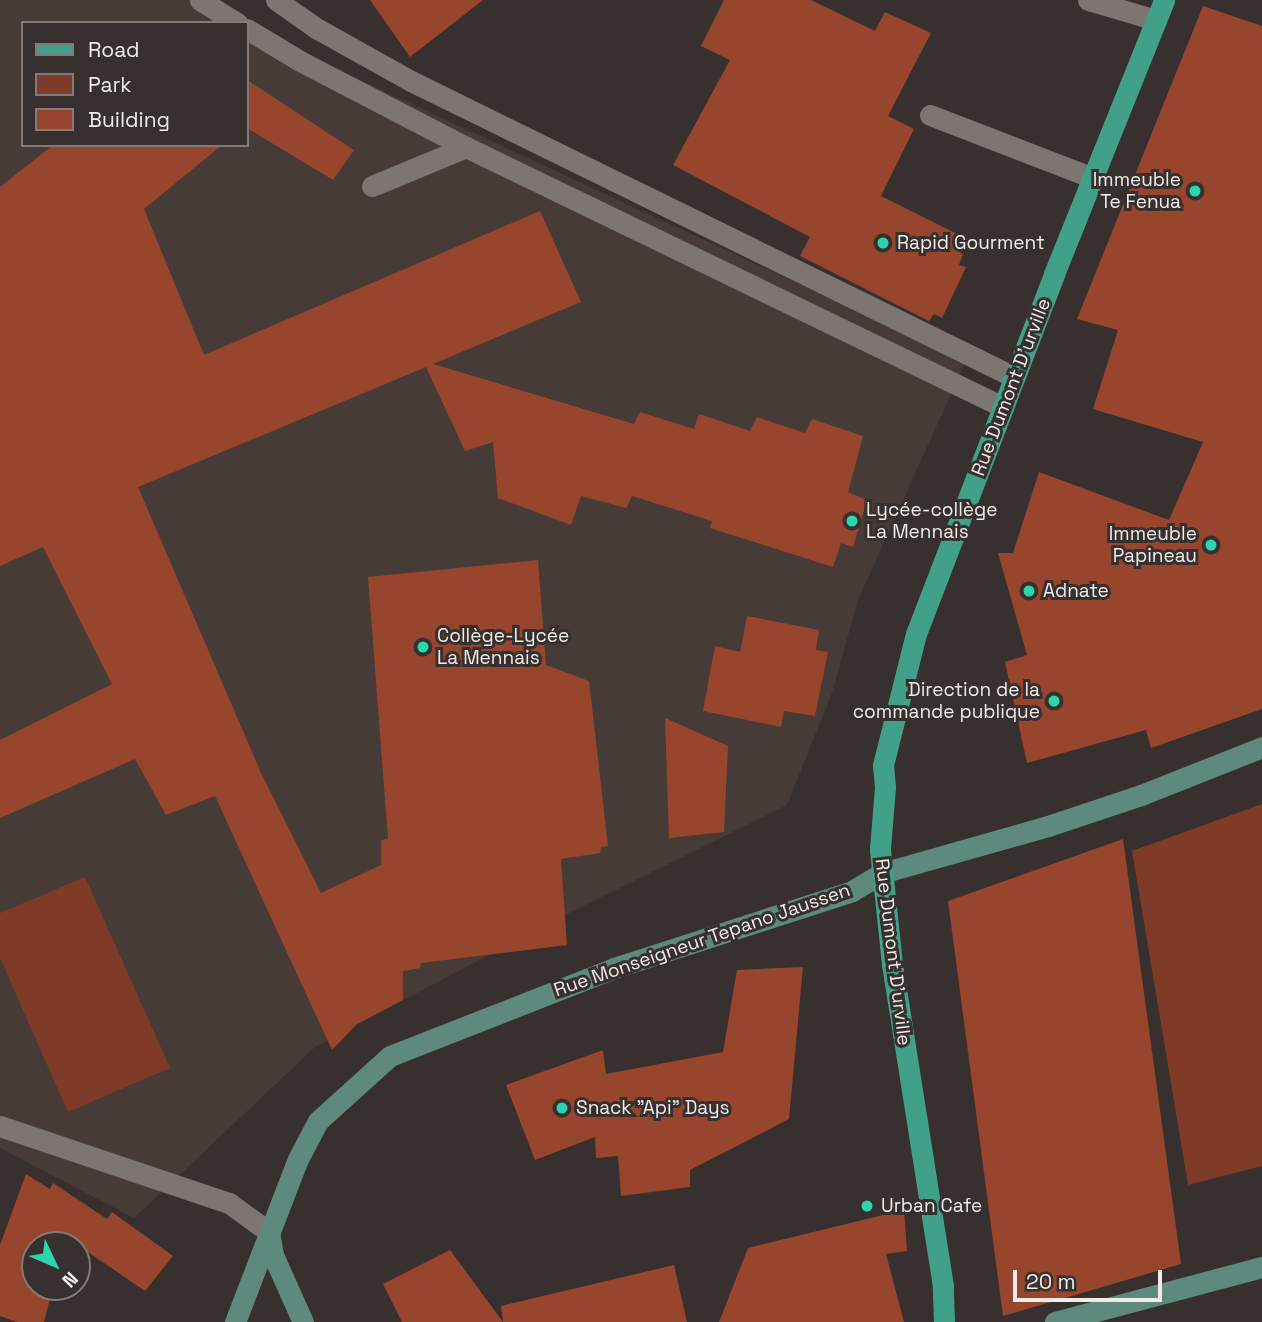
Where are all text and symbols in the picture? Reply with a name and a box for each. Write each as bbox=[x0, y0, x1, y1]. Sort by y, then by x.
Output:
legend bbox=[21, 21, 248, 147]
text: Road bbox=[88, 36, 140, 63]
text: Park bbox=[88, 71, 132, 98]
text: Building bbox=[88, 106, 170, 133]
place label: Immeuble Te Fenua bbox=[1093, 169, 1181, 213]
marker: Immeuble Te Fenua bbox=[1187, 183, 1203, 199]
place label: Rapid Gourment bbox=[897, 232, 1045, 254]
marker: Rapid Gourment bbox=[875, 235, 891, 251]
street label: Rue Dumont D'urville bbox=[967, 295, 1055, 479]
place label: Lycée-collège La Mennais bbox=[866, 499, 998, 543]
marker: Lycée-collège La Mennais bbox=[844, 513, 860, 529]
place label: Immeuble Papineau bbox=[1109, 523, 1197, 567]
marker: Immeuble Papineau bbox=[1203, 537, 1219, 553]
place label: Adnate bbox=[1043, 580, 1109, 602]
marker: Adnate bbox=[1021, 583, 1037, 599]
place label: Collège-Lycée La Mennais bbox=[437, 625, 569, 669]
marker: Collège-Lycée La Mennais bbox=[415, 639, 431, 655]
place label: Direction de la commande publique bbox=[853, 679, 1040, 723]
marker: Direction de la commande publique bbox=[1046, 693, 1062, 709]
street label: Rue Dumont D'urville bbox=[870, 857, 916, 1047]
street label: Rue Monseigneur Tepano Jaussen bbox=[551, 878, 853, 1002]
place label: Snack "Api" Days bbox=[576, 1097, 730, 1119]
marker: Snack "Api" Days bbox=[554, 1100, 570, 1116]
place label: Urban Cafe bbox=[881, 1195, 982, 1217]
marker: Urban Cafe bbox=[859, 1198, 875, 1214]
north arrow bbox=[21, 1231, 91, 1301]
scale bar bbox=[1017, 1256, 1166, 1300]
text: N bbox=[57, 1266, 83, 1293]
text: 20 m bbox=[1026, 1268, 1076, 1295]

